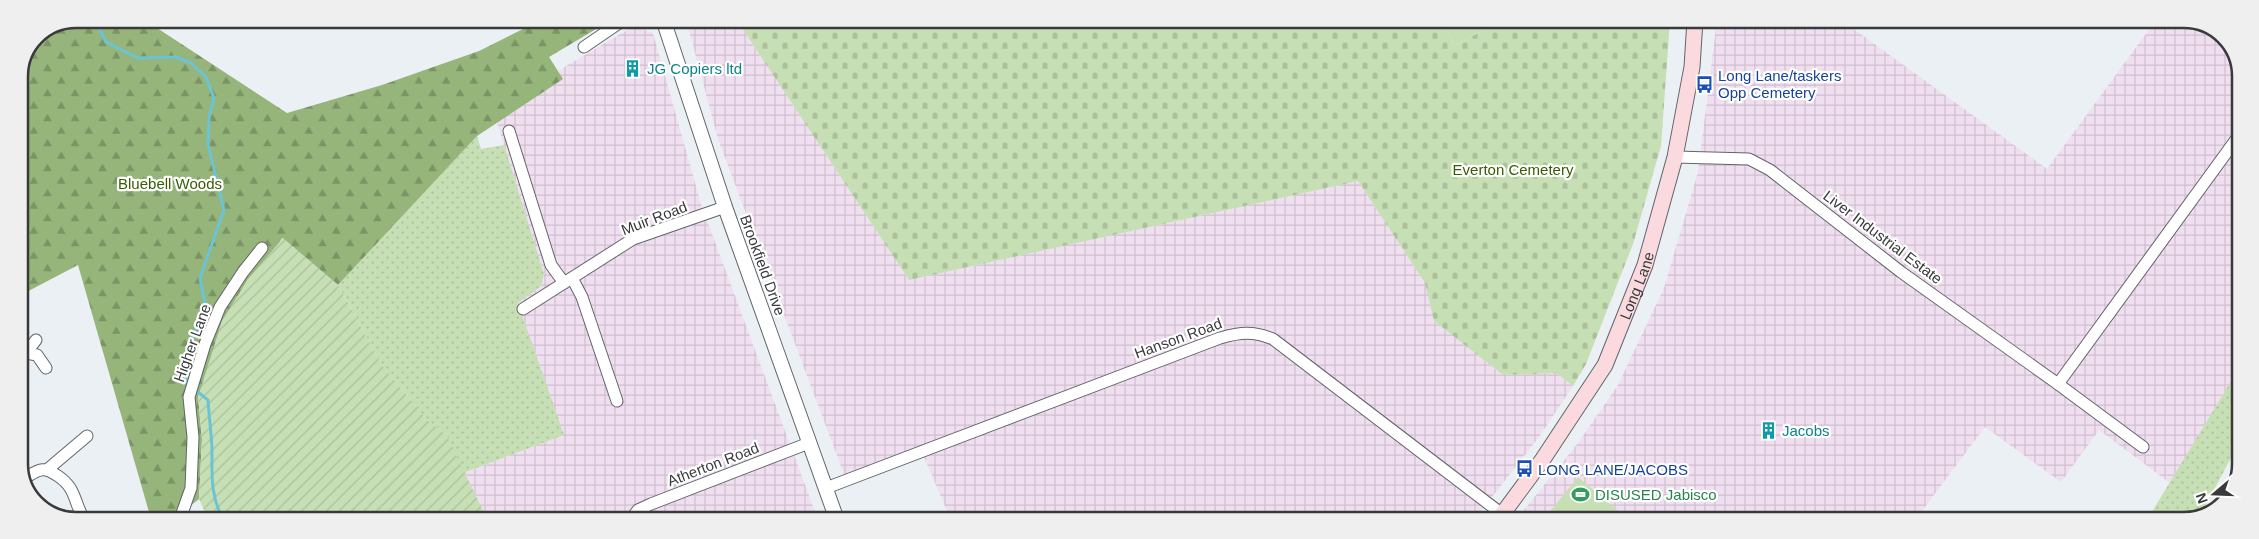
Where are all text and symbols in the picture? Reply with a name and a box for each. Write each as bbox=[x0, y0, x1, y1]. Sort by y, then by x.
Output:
building icon: JG Copiers ltd bbox=[623, 58, 643, 78]
place label: JG Copiers ltd bbox=[647, 60, 742, 77]
place label: Long Lane/taskers Opp Cemetery bbox=[1718, 67, 1841, 101]
bus stop icon: Long Lane/taskers Opp Cemetery bbox=[1694, 74, 1714, 94]
park label: Everton Cemetery bbox=[1453, 161, 1574, 178]
park label: Bluebell Woods bbox=[118, 175, 222, 192]
street label: Liver Industrial Estate bbox=[1820, 187, 1946, 287]
street label: Muir Road bbox=[619, 198, 689, 238]
street label: Brookfield Drive bbox=[737, 212, 789, 318]
street label: Long Lane bbox=[1616, 250, 1657, 322]
street label: Higher Lane bbox=[170, 302, 214, 384]
street label: Hanson Road bbox=[1132, 314, 1224, 362]
building icon: Jacobs bbox=[1758, 420, 1778, 440]
place label: Jacobs bbox=[1782, 422, 1830, 439]
street label: Atherton Road bbox=[665, 439, 761, 489]
bus stop icon: LONG LANE/JACOBS bbox=[1514, 459, 1534, 479]
place label: LONG LANE/JACOBS bbox=[1538, 461, 1688, 478]
north arrow bbox=[2189, 469, 2239, 519]
sports icon: DISUSED Jabisco bbox=[1571, 484, 1591, 504]
place label: DISUSED Jabisco bbox=[1595, 486, 1717, 503]
text: N bbox=[2192, 491, 2211, 506]

